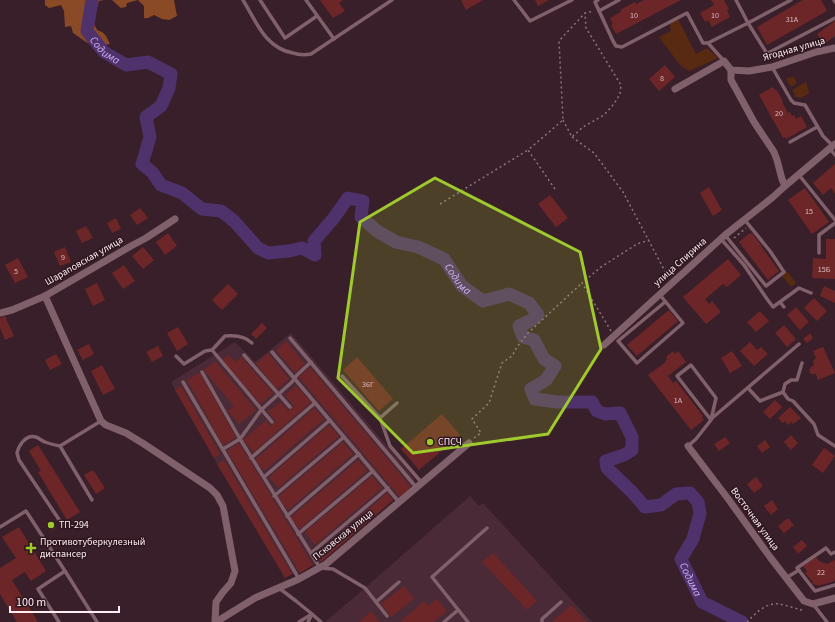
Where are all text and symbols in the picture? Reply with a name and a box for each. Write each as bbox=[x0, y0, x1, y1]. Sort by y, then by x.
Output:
house number: 10 bbox=[630, 10, 638, 21]
house number: 10 bbox=[711, 10, 719, 21]
house number: 31А bbox=[786, 14, 799, 25]
water label: Содима bbox=[87, 33, 123, 67]
street label: Ягодная улица bbox=[761, 33, 827, 65]
house number: 8 bbox=[660, 73, 664, 84]
house number: 20 bbox=[775, 108, 783, 119]
house number: 15 bbox=[805, 206, 813, 217]
street label: Шараповская улица bbox=[42, 233, 126, 289]
street label: улица Спирина bbox=[650, 234, 710, 290]
house number: 9 bbox=[61, 252, 65, 263]
water label: Содима bbox=[441, 260, 475, 298]
house number: 15Б bbox=[818, 264, 831, 275]
house number: 5 bbox=[14, 266, 18, 277]
house number: 36Г bbox=[362, 379, 374, 390]
house number: 1А bbox=[674, 395, 683, 406]
place label: СПСЧ bbox=[438, 435, 462, 449]
marker: СПСЧ bbox=[425, 437, 435, 447]
street label: Восточная улица bbox=[727, 485, 783, 553]
street label: Псковская улица bbox=[310, 506, 376, 564]
place label: ТП-294 bbox=[59, 518, 89, 532]
marker: ТП-294 bbox=[46, 520, 56, 530]
place label: Противотуберкулезный диспансер bbox=[40, 535, 145, 561]
marker: Противотуберкулезный диспансер bbox=[25, 542, 37, 554]
water label: Содима bbox=[676, 560, 706, 599]
house number: 22 bbox=[817, 567, 825, 578]
scale bar bbox=[10, 588, 119, 614]
text: 100 m bbox=[16, 594, 46, 611]

